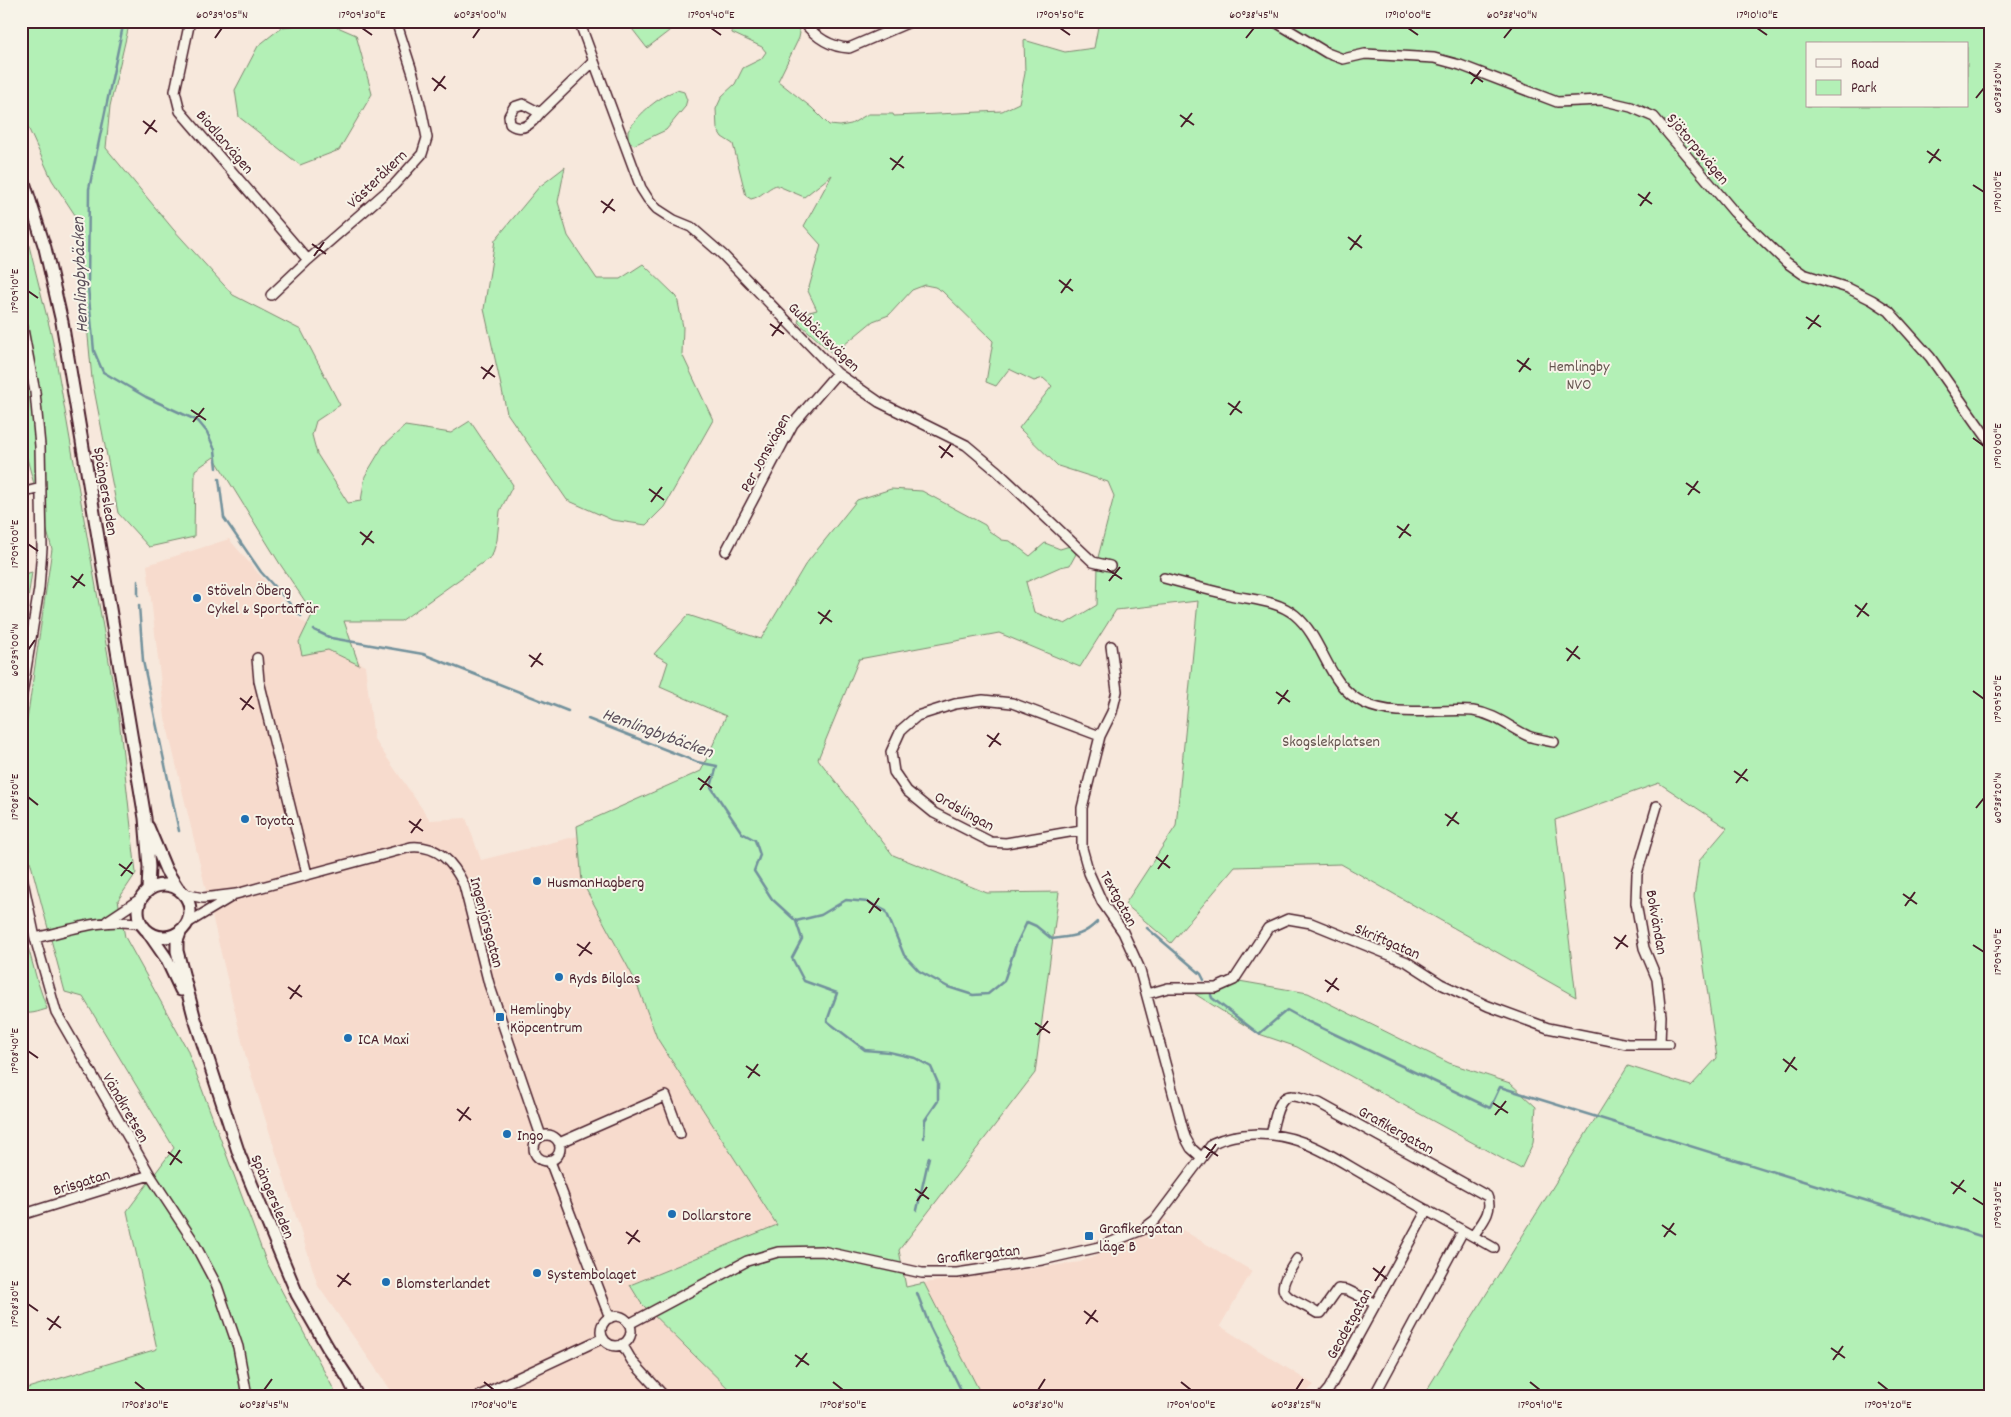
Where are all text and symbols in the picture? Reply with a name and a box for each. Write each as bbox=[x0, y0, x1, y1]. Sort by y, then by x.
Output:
text: 60°39'05"N bbox=[196, 7, 248, 24]
text: 17°09'30"E bbox=[338, 7, 386, 24]
text: 60°39'00"N bbox=[454, 7, 506, 24]
text: 17°09'40"E bbox=[688, 7, 735, 24]
text: 17°09'50"E bbox=[1036, 7, 1084, 24]
text: 60°38'45"N bbox=[1229, 7, 1279, 24]
text: 17°10'00"E bbox=[1385, 7, 1431, 24]
text: 60°38'40"N bbox=[1487, 7, 1537, 24]
text: 17°10'10"E bbox=[1736, 7, 1778, 24]
legend bbox=[1806, 42, 1968, 108]
text: Road bbox=[1851, 54, 1879, 76]
text: 60°38'30"N bbox=[1990, 63, 2007, 113]
text: Park bbox=[1851, 78, 1877, 100]
street label: Biodlarvägen bbox=[190, 105, 259, 180]
street label: Sjötorpsvägen bbox=[1660, 109, 1734, 191]
street label: Västeråkern bbox=[342, 145, 413, 215]
text: 17°10'10"E bbox=[1990, 171, 2007, 213]
water label: Hemlingbybäcken bbox=[67, 216, 96, 333]
text: 17°09'10"E bbox=[7, 268, 24, 313]
street label: Gubbäcksvägen bbox=[782, 297, 865, 378]
park label: Hemlingby NVO bbox=[1549, 356, 1610, 397]
street label: Per Jonsvägen bbox=[735, 410, 797, 497]
text: 17°10'00"E bbox=[1990, 423, 2007, 469]
street label: Spängersleden bbox=[86, 445, 123, 537]
text: 17°09'00"E bbox=[7, 519, 24, 568]
place label: Stöveln Öberg Cykel & Sportaffär bbox=[207, 580, 319, 621]
marker: Stöveln Öberg Cykel & Sportaffär bbox=[191, 592, 203, 604]
text: 60°39'00"N bbox=[7, 624, 24, 676]
text: 17°09'50"E bbox=[1990, 675, 2007, 723]
water label: Hemlingbybäcken bbox=[598, 703, 717, 766]
park label: Skogslekplatsen bbox=[1282, 731, 1380, 754]
text: 17°08'50"E bbox=[7, 773, 24, 820]
text: 60°38'20"N bbox=[1990, 773, 2007, 823]
street label: Ordslingan bbox=[930, 786, 998, 838]
place label: Toyota bbox=[255, 810, 295, 833]
marker: Toyota bbox=[239, 813, 251, 825]
street label: Textgatan bbox=[1093, 867, 1143, 931]
place label: HusmanHagberg bbox=[547, 872, 644, 895]
street label: Ingenjörsgatan bbox=[462, 875, 509, 971]
marker: HusmanHagberg bbox=[531, 875, 543, 887]
street label: Bokvändan bbox=[1639, 888, 1673, 957]
street label: Skriftgatan bbox=[1351, 918, 1423, 966]
text: 17°09'40"E bbox=[1990, 928, 2007, 975]
place label: Ryds Bilglas bbox=[569, 968, 641, 991]
marker: Ryds Bilglas bbox=[553, 971, 565, 983]
place label: Hemlingby Köpcentrum bbox=[510, 999, 582, 1040]
marker: Hemlingby Köpcentrum bbox=[494, 1011, 506, 1023]
text: 17°08'40"E bbox=[7, 1027, 24, 1074]
place label: ICA Maxi bbox=[358, 1029, 409, 1052]
marker: ICA Maxi bbox=[342, 1032, 354, 1044]
street label: Vändkretsen bbox=[96, 1069, 154, 1147]
street label: Grafikergatan bbox=[1354, 1101, 1438, 1162]
place label: Ingo bbox=[517, 1125, 543, 1148]
marker: Ingo bbox=[501, 1128, 513, 1140]
street label: Spängersleden bbox=[244, 1151, 300, 1243]
street label: Brisgatan bbox=[50, 1164, 113, 1203]
text: 17°09'30"E bbox=[1990, 1181, 2007, 1229]
place label: Dollarstore bbox=[682, 1205, 751, 1228]
marker: Dollarstore bbox=[666, 1208, 678, 1220]
place label: Grafikergatan läge B bbox=[1099, 1218, 1183, 1259]
marker: Grafikergatan läge B bbox=[1083, 1230, 1095, 1242]
street label: Grafikergatan bbox=[935, 1240, 1021, 1271]
place label: Systembolaget bbox=[547, 1264, 637, 1287]
marker: Systembolaget bbox=[531, 1267, 543, 1279]
place label: Blomsterlandet bbox=[396, 1273, 490, 1296]
marker: Blomsterlandet bbox=[380, 1276, 392, 1288]
text: 17°08'30"E bbox=[7, 1280, 24, 1327]
street label: Geodetgatan bbox=[1321, 1285, 1379, 1364]
text: 17°08'30"E bbox=[122, 1397, 169, 1414]
text: 60°38'45"N bbox=[239, 1397, 289, 1414]
text: 17°08'40"E bbox=[471, 1397, 518, 1414]
text: 17°08'50"E bbox=[820, 1397, 867, 1414]
text: 60°38'30"N bbox=[1013, 1397, 1063, 1414]
text: 17°09'00"E bbox=[1167, 1397, 1216, 1414]
text: 60°38'25"N bbox=[1271, 1397, 1321, 1414]
text: 17°09'10"E bbox=[1518, 1397, 1563, 1414]
text: 17°09'20"E bbox=[1865, 1397, 1912, 1414]

